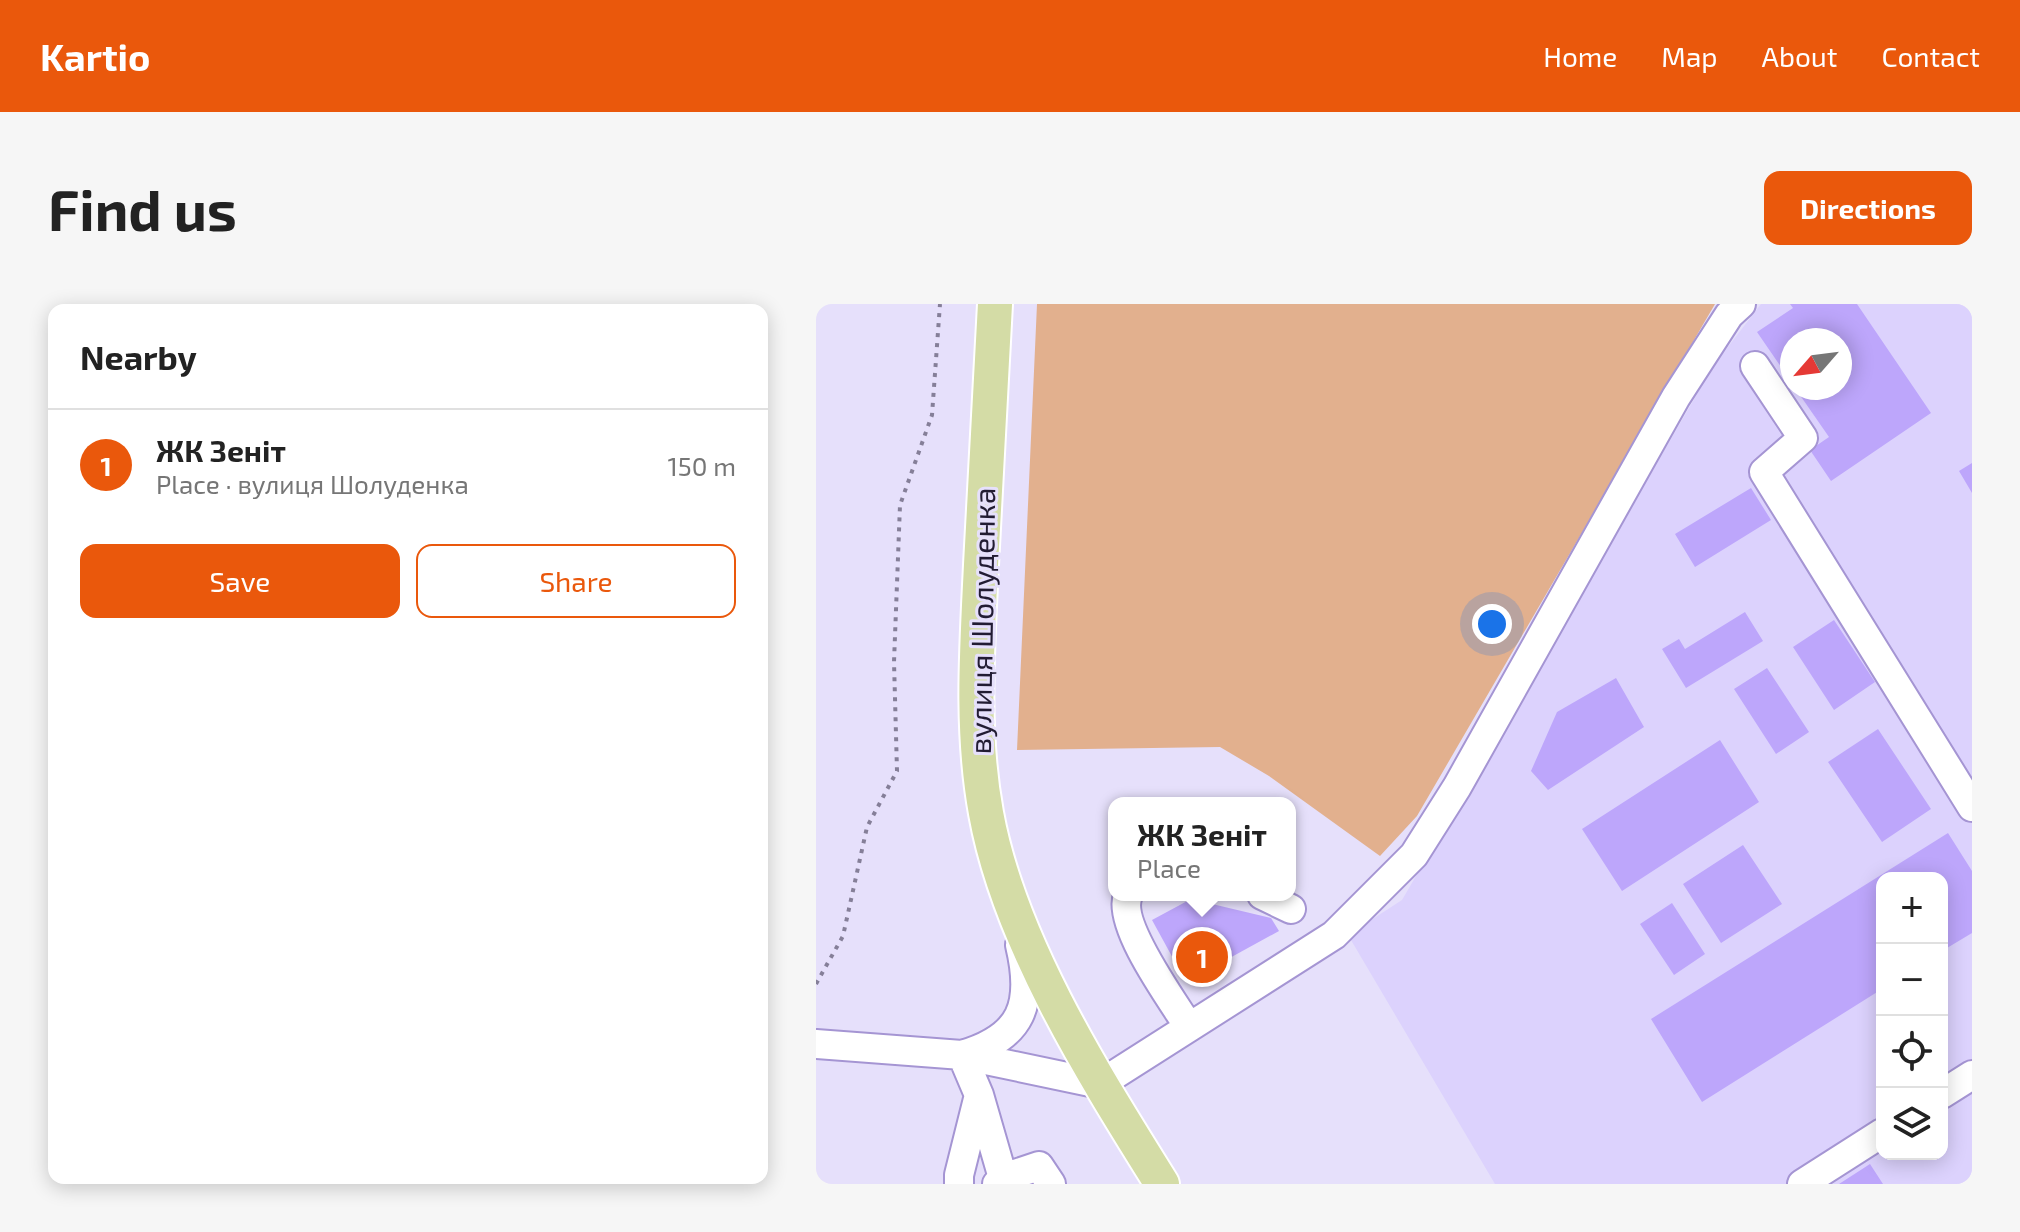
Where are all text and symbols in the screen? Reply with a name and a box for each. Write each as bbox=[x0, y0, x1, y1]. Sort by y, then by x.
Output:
text: Kartio bbox=[40, 33, 150, 79]
text: Home bbox=[1543, 39, 1617, 73]
text: Map bbox=[1661, 39, 1718, 73]
text: About bbox=[1762, 39, 1837, 73]
text: Contact bbox=[1881, 39, 1980, 73]
button: Directions bbox=[1764, 171, 1972, 245]
text: Find us bbox=[48, 175, 237, 242]
north arrow bbox=[1780, 328, 1852, 400]
text: Nearby bbox=[80, 336, 197, 377]
text: ЖК Зеніт bbox=[156, 432, 286, 468]
text: 1 bbox=[100, 450, 112, 481]
text: 150 m bbox=[667, 450, 736, 481]
text: Place · вулиця Шолуденка bbox=[156, 468, 469, 499]
street label: вулиця Шолуденка bbox=[961, 487, 1002, 755]
button: Save bbox=[80, 544, 400, 618]
button: Share bbox=[416, 544, 736, 618]
your location bbox=[1472, 604, 1512, 644]
popup bbox=[1108, 797, 1296, 901]
text: ЖК Зеніт bbox=[1137, 816, 1267, 852]
text: Place bbox=[1137, 852, 1201, 883]
map controls bbox=[1876, 872, 1948, 1160]
button: + bbox=[1876, 872, 1948, 944]
pin: 1 bbox=[1176, 927, 1228, 987]
button: − bbox=[1876, 944, 1948, 1016]
button: locate bbox=[1876, 1016, 1948, 1088]
button: layers bbox=[1876, 1088, 1948, 1160]

